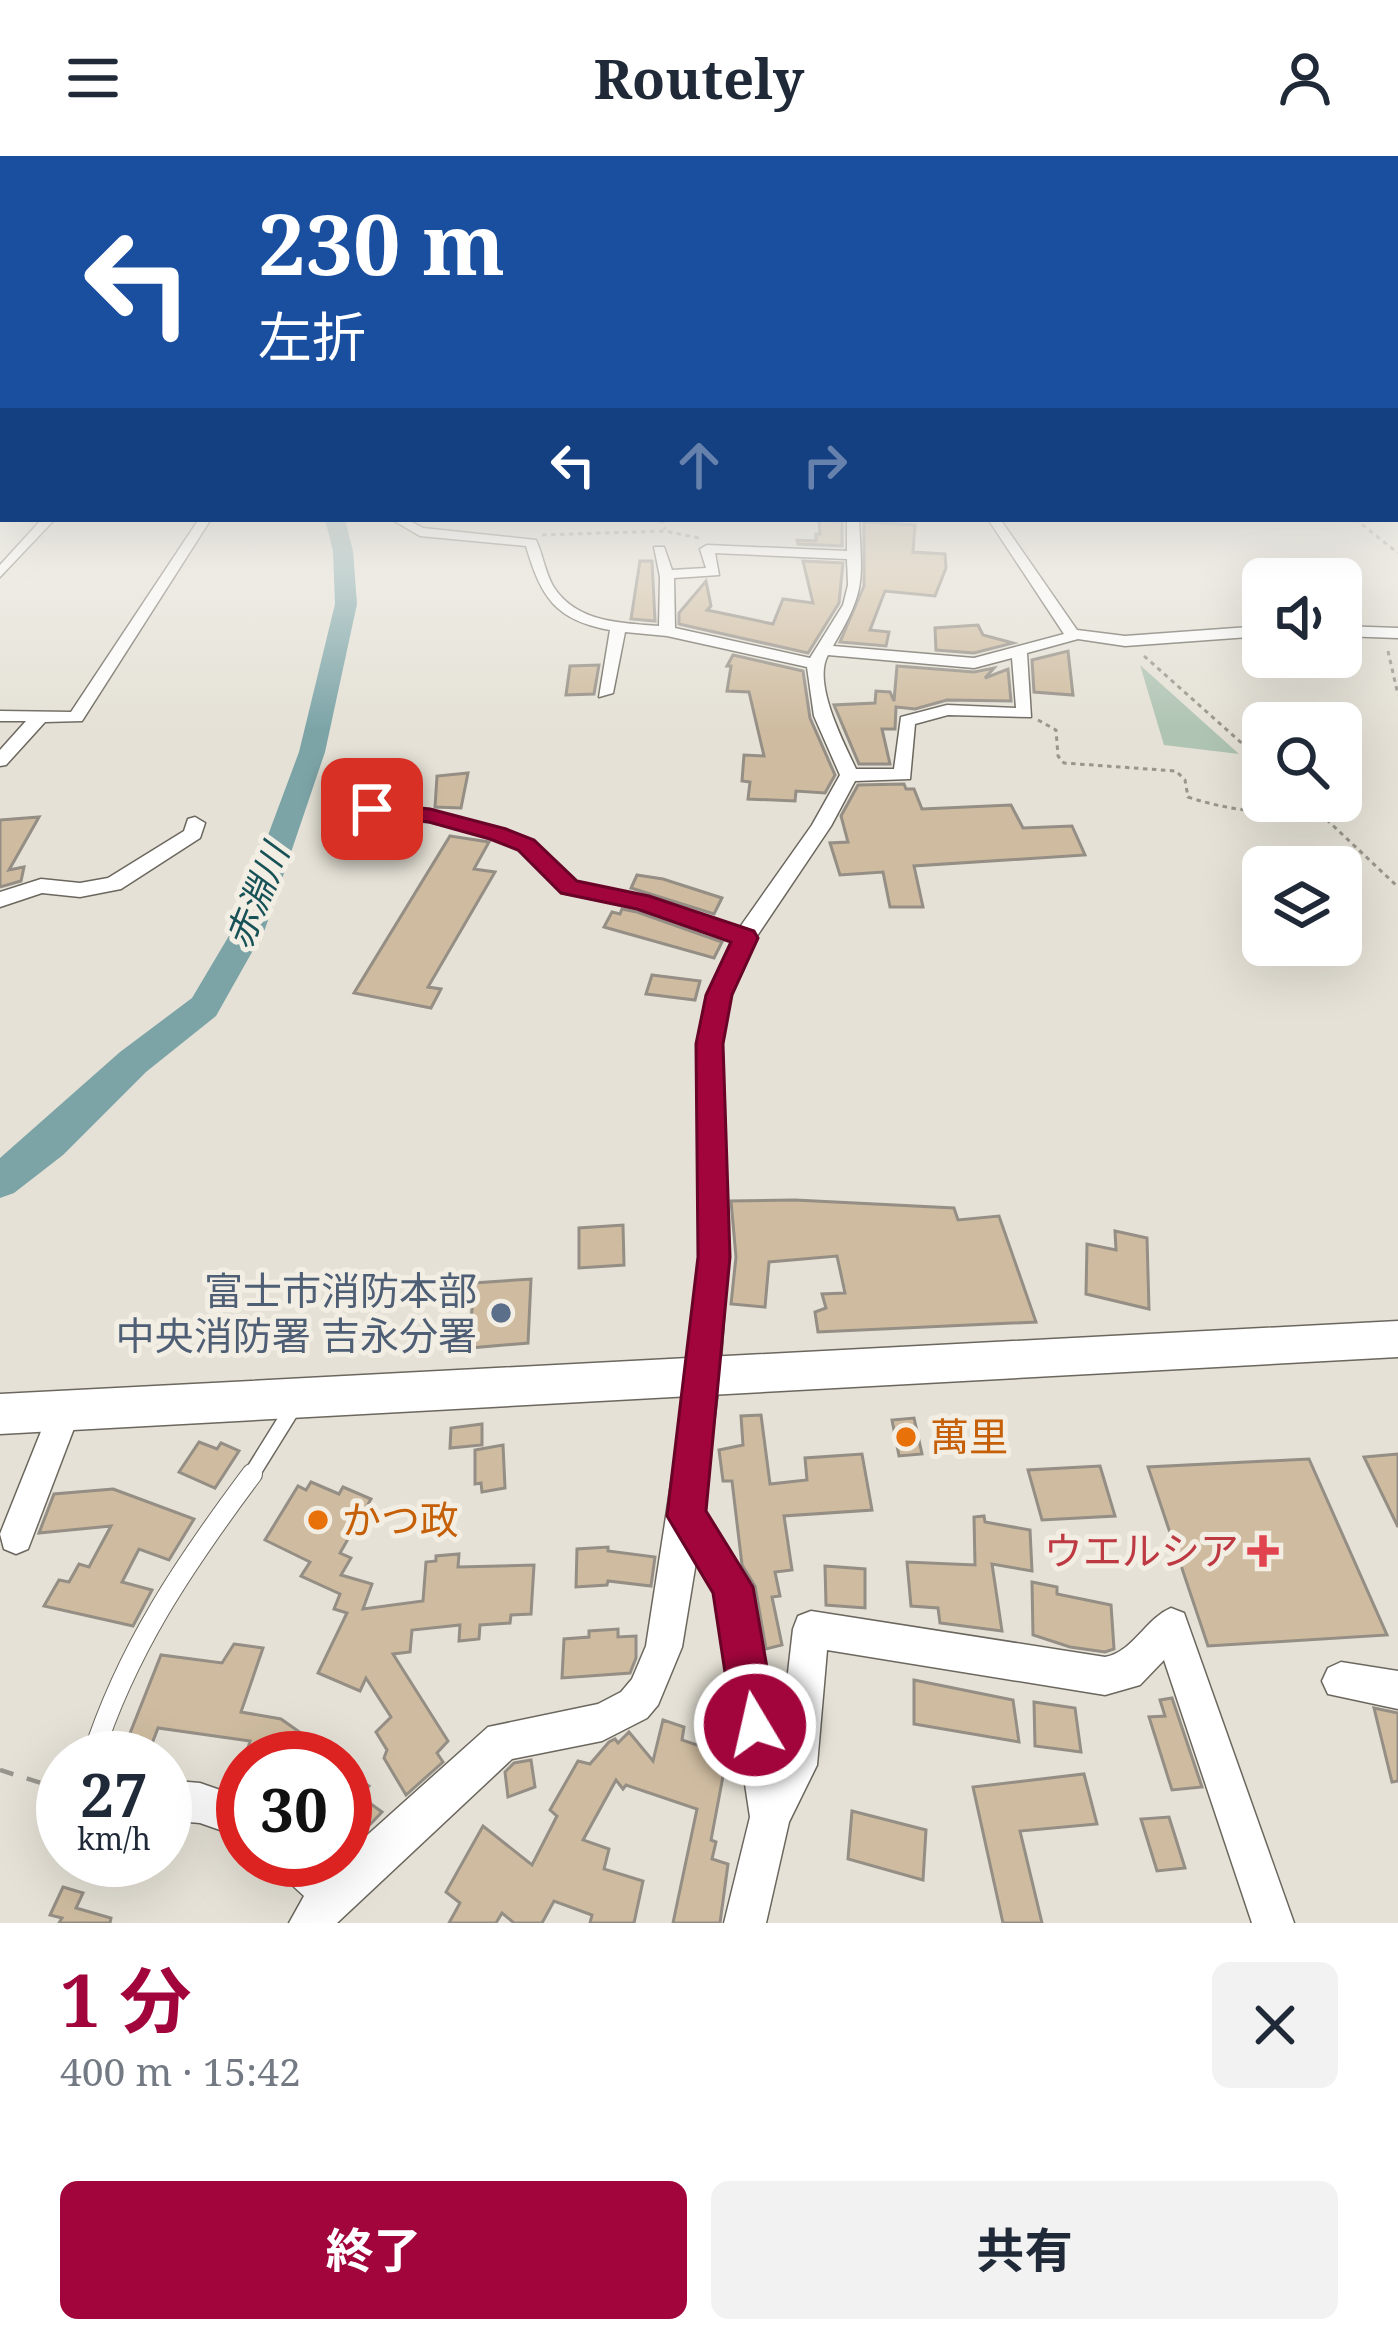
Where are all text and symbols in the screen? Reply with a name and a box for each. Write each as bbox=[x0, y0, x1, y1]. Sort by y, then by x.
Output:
text: Routely bbox=[594, 41, 804, 115]
icon: menu bbox=[60, 45, 126, 111]
icon: person bbox=[1272, 45, 1338, 111]
text: 230 m bbox=[258, 185, 505, 300]
icon: left bbox=[60, 204, 216, 360]
text: 左折 bbox=[258, 299, 366, 373]
icon: left bbox=[540, 432, 606, 498]
icon: ahead bbox=[666, 432, 732, 498]
icon: right bbox=[792, 432, 858, 498]
map controls bbox=[1242, 558, 1362, 966]
button: sound bbox=[1242, 558, 1362, 678]
button: search bbox=[1242, 702, 1362, 822]
pin bbox=[321, 758, 423, 860]
icon: arrive bbox=[339, 776, 405, 842]
water label: 赤淵川 bbox=[214, 833, 301, 955]
button: layers bbox=[1242, 846, 1362, 966]
place label: 富士市消防本部 中央消防署 吉永分署 bbox=[116, 1263, 477, 1361]
marker: 富士市消防本部 中央消防署 吉永分署 bbox=[488, 1300, 514, 1326]
place label: 萬里 bbox=[930, 1409, 1008, 1462]
marker: 萬里 bbox=[893, 1424, 919, 1450]
place label: かつ政 bbox=[342, 1492, 459, 1545]
marker: かつ政 bbox=[305, 1507, 331, 1533]
place label: ウエルシア bbox=[1044, 1523, 1239, 1576]
marker: ウエルシア bbox=[1250, 1538, 1276, 1564]
position arrow bbox=[692, 1662, 818, 1788]
speed limit sign: 30 bbox=[216, 1731, 372, 1887]
text: 27 bbox=[80, 1753, 148, 1835]
text: km/h bbox=[77, 1818, 151, 1859]
text: 1 分 bbox=[60, 1950, 191, 2048]
button: close bbox=[1212, 1962, 1338, 2088]
text: 400 m · 15:42 bbox=[60, 2044, 301, 2097]
button: 終了 bbox=[60, 2181, 687, 2319]
button: 共有 bbox=[711, 2181, 1338, 2319]

